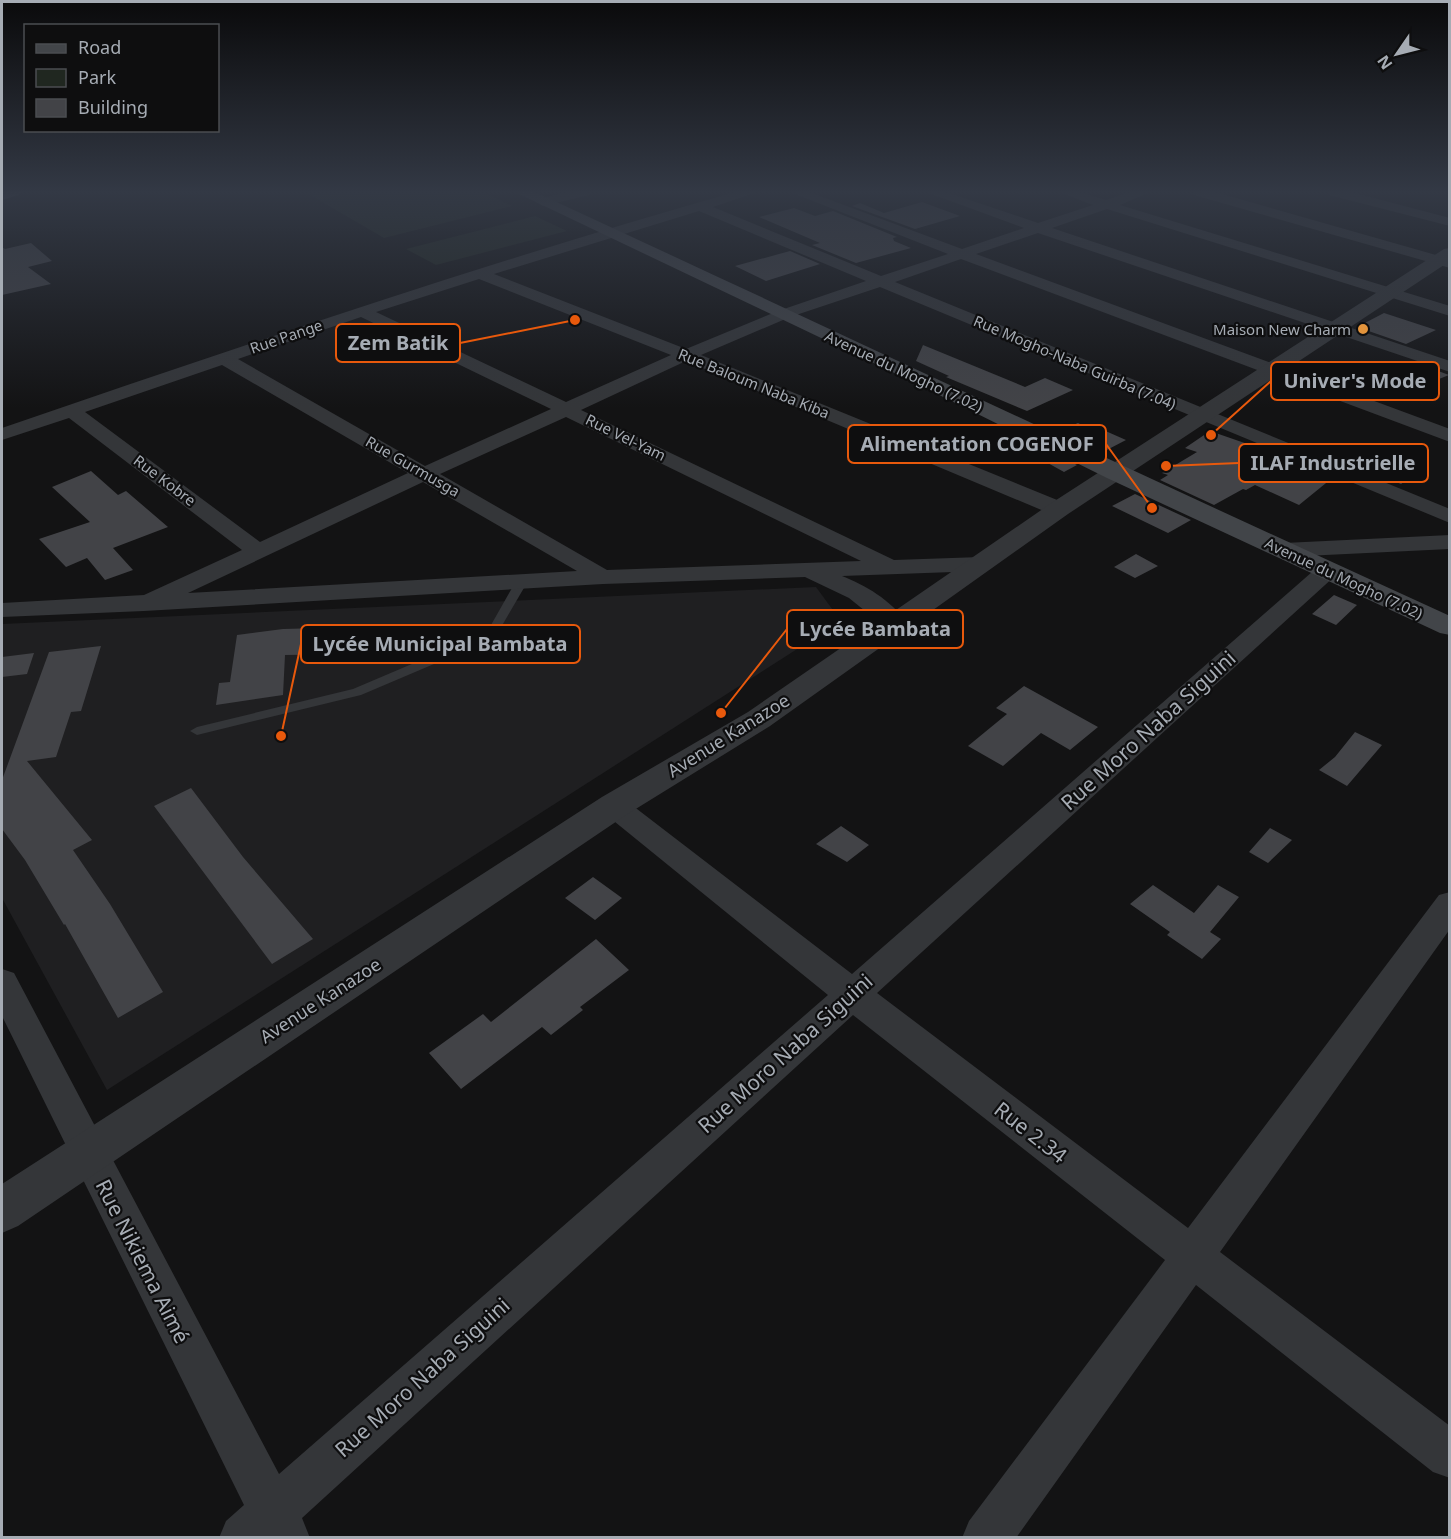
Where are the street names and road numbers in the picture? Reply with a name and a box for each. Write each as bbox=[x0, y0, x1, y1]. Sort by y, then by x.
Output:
street label: Rue Mogho-Naba Guirba (7.04) bbox=[971, 310, 1179, 414]
street label: Rue Pange bbox=[247, 314, 325, 358]
street label: Avenue du Mogho (7.02) bbox=[822, 326, 986, 416]
street label: Rue Baloum Naba Kiba bbox=[675, 343, 833, 423]
street label: Rue Vel-Yam bbox=[583, 409, 669, 465]
street label: Rue Gurmusga bbox=[362, 431, 464, 501]
street label: Rue Kobre bbox=[130, 450, 200, 510]
street label: Avenue du Mogho (7.02) bbox=[1262, 533, 1426, 623]
street label: Rue Moro Naba Siguini bbox=[1055, 644, 1241, 816]
street label: Avenue Kanazoe bbox=[662, 688, 794, 782]
street label: Avenue Kanazoe bbox=[255, 952, 385, 1048]
street label: Rue Moro Naba Siguini bbox=[692, 967, 878, 1139]
street label: Rue 2.34 bbox=[989, 1095, 1073, 1169]
street label: Rue Nikiema Aimé bbox=[90, 1174, 196, 1348]
street label: Rue Moro Naba Siguini bbox=[329, 1291, 515, 1463]

